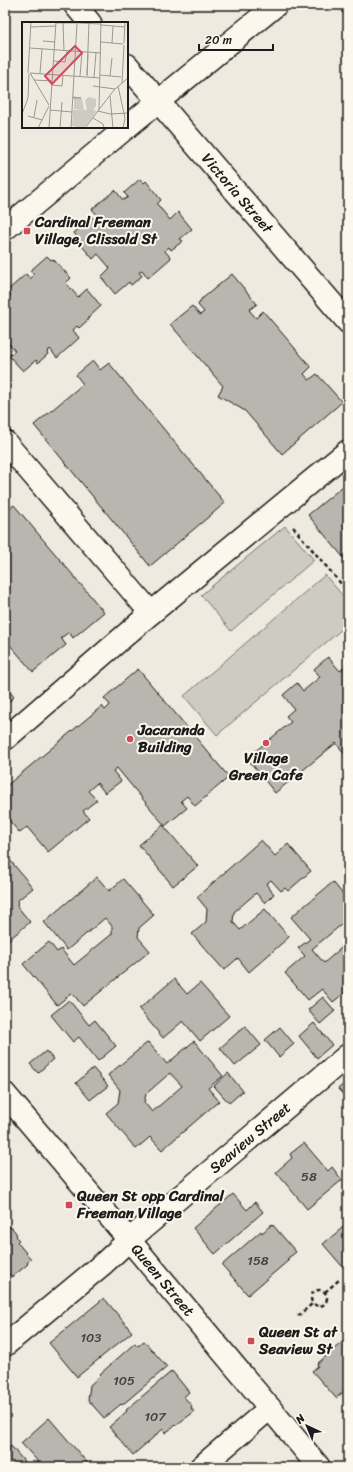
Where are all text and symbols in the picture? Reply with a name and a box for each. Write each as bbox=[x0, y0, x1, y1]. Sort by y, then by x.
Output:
inset map bbox=[22, 22, 128, 128]
scale bar bbox=[199, 26, 273, 52]
text: 20 m bbox=[205, 29, 232, 51]
street label: Victoria Street bbox=[195, 147, 280, 240]
place label: Cardinal Freeman Village, Clissold St bbox=[34, 209, 158, 252]
marker: Cardinal Freeman Village, Clissold St bbox=[22, 226, 32, 236]
place label: Jacaranda Building bbox=[137, 717, 205, 760]
marker: Jacaranda Building bbox=[125, 734, 135, 744]
marker: Village Green Cafe bbox=[261, 738, 271, 748]
place label: Village Green Cafe bbox=[228, 745, 303, 788]
street label: Seaview Street bbox=[203, 1095, 297, 1180]
house number: 58 bbox=[301, 1165, 317, 1188]
place label: Queen St opp Cardinal Freeman Village bbox=[76, 1183, 225, 1226]
marker: Queen St opp Cardinal Freeman Village bbox=[64, 1200, 74, 1210]
street label: Queen Street bbox=[124, 1238, 202, 1323]
house number: 158 bbox=[247, 1249, 269, 1272]
place label: Queen St at Seaview St bbox=[258, 1319, 338, 1362]
house number: 103 bbox=[81, 1326, 101, 1349]
marker: Queen St at Seaview St bbox=[246, 1336, 256, 1346]
house number: 105 bbox=[113, 1369, 135, 1392]
house number: 107 bbox=[144, 1405, 167, 1428]
north arrow bbox=[287, 1406, 327, 1446]
text: N bbox=[290, 1409, 310, 1429]

